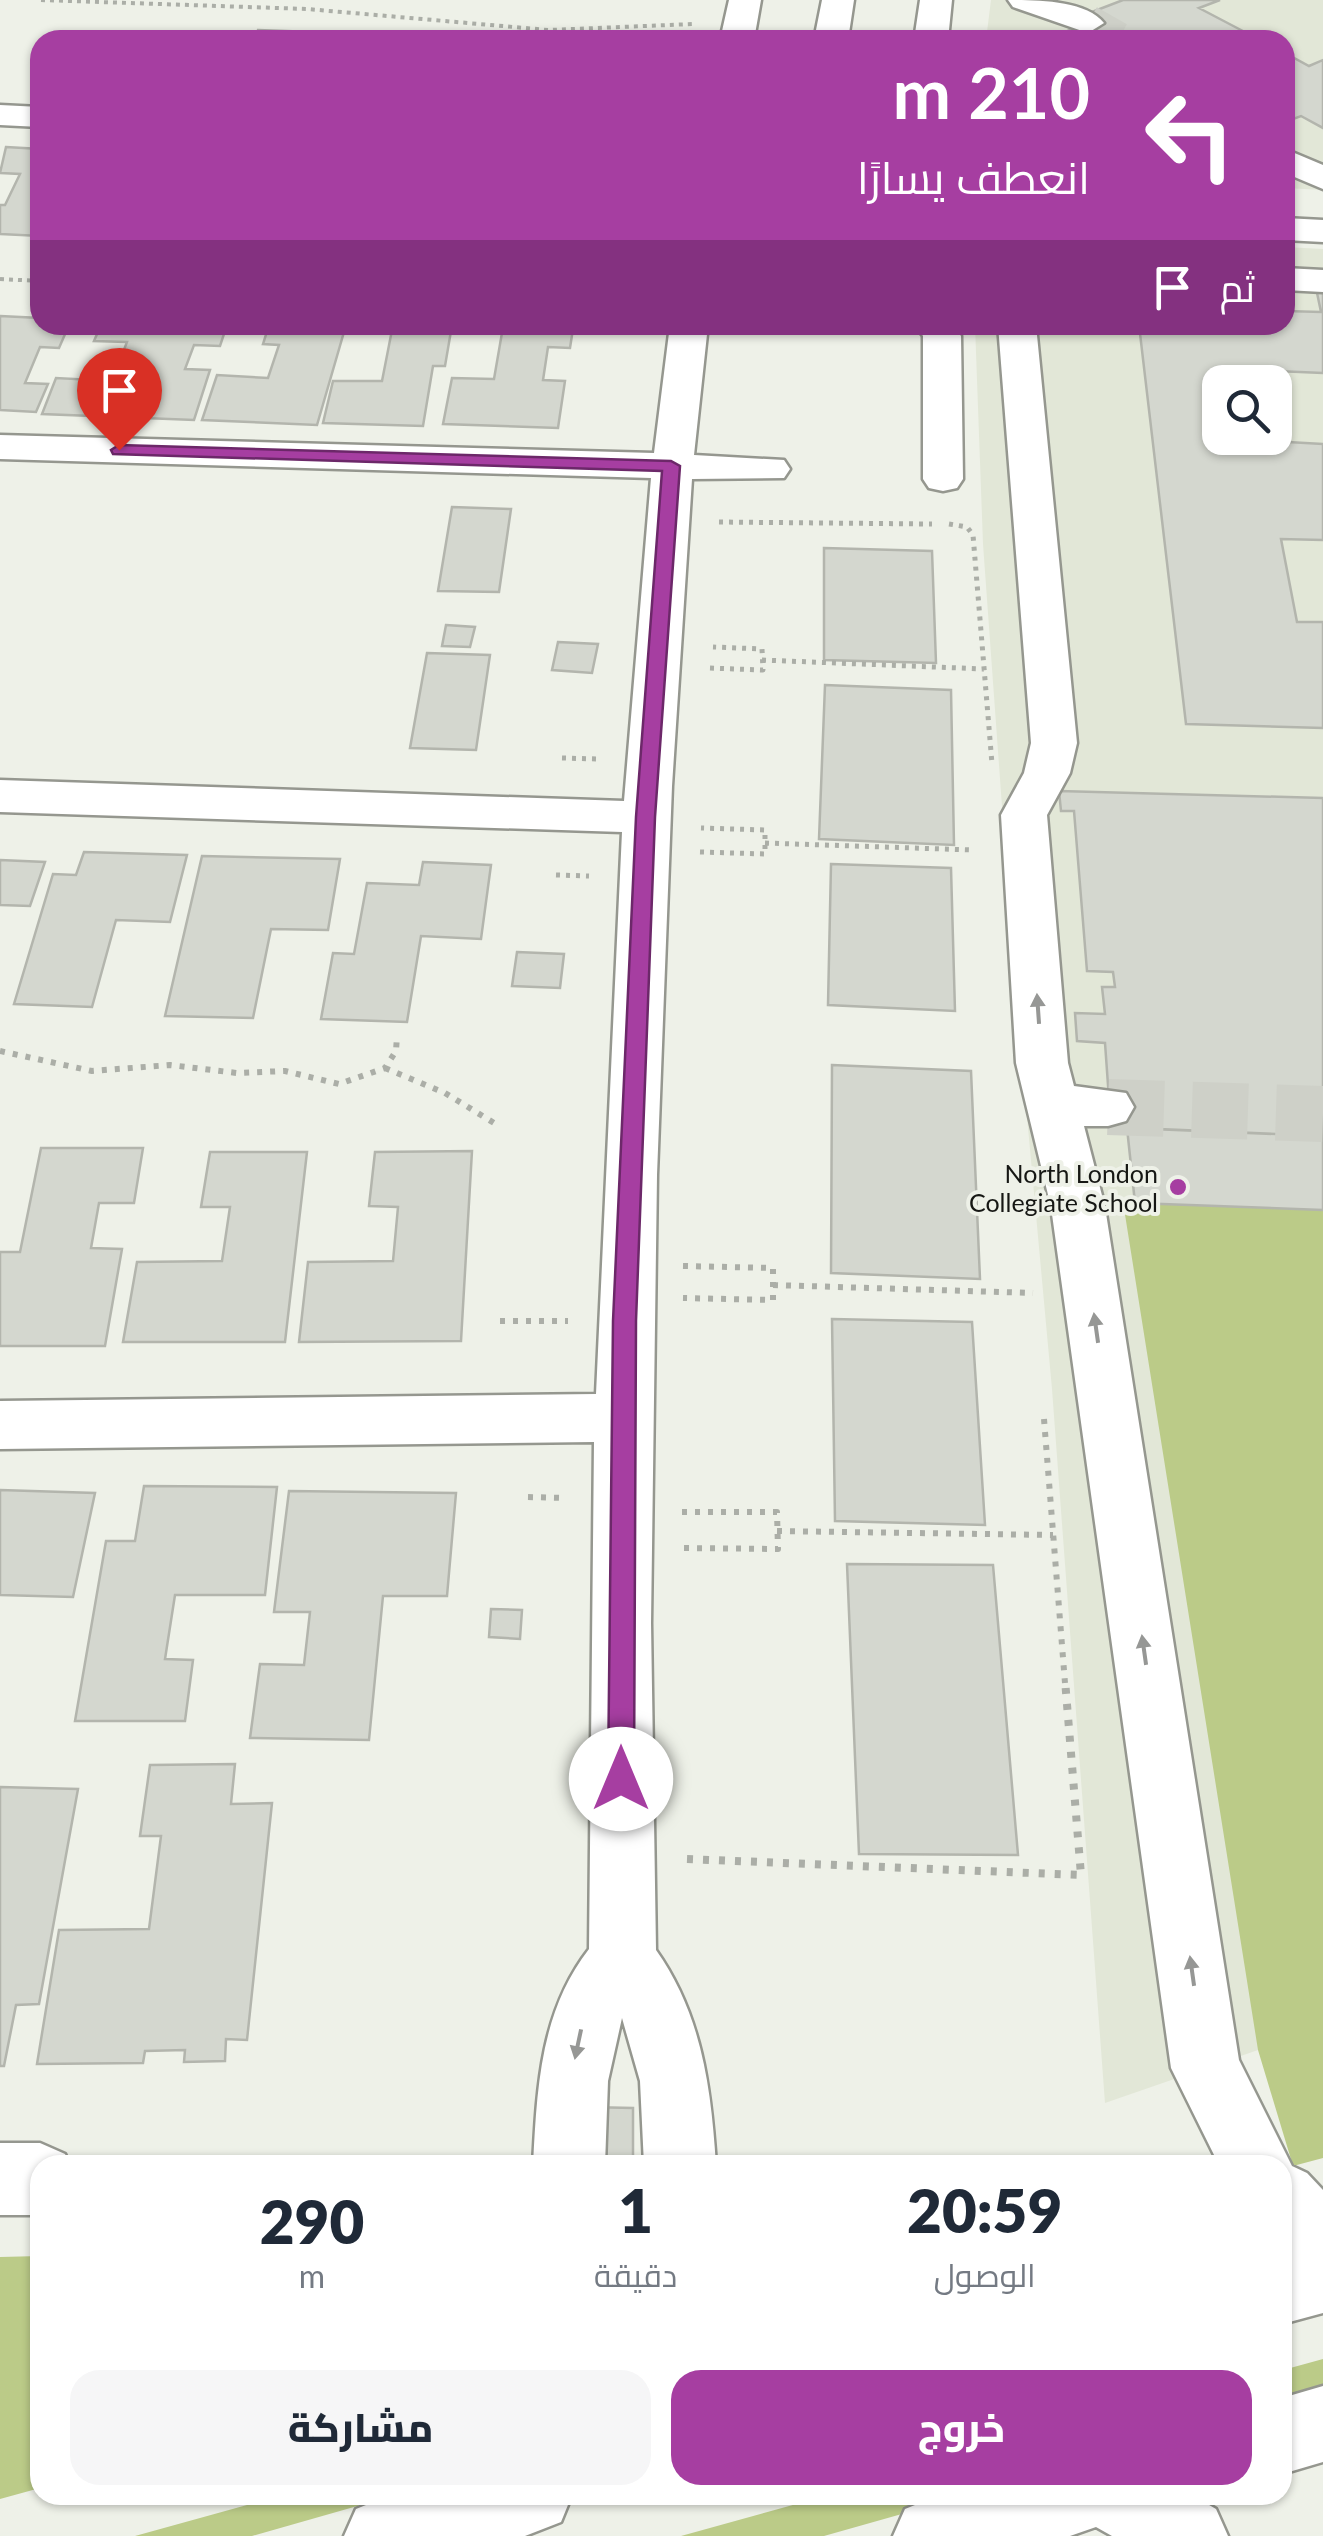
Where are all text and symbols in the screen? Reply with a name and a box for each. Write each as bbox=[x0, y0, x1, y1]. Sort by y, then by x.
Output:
text: 210 m bbox=[893, 50, 1090, 134]
icon: left bbox=[1125, 70, 1255, 200]
text: انعطف يسارًا bbox=[857, 150, 1090, 204]
icon: arrive bbox=[1145, 260, 1200, 315]
text: ثم bbox=[1220, 264, 1255, 310]
pin bbox=[77, 348, 162, 451]
icon: arrive bbox=[92, 363, 147, 418]
map controls bbox=[1202, 365, 1292, 455]
button: search bbox=[1202, 365, 1292, 455]
one-way arrow bbox=[1030, 993, 1046, 1025]
place label: North London Collegiate School bbox=[969, 1158, 1158, 1217]
marker: North London Collegiate School bbox=[1167, 1176, 1189, 1198]
one-way arrow bbox=[1088, 1312, 1103, 1343]
one-way arrow bbox=[1136, 1633, 1151, 1665]
position arrow bbox=[569, 1727, 673, 1831]
one-way arrow bbox=[1183, 1955, 1199, 1986]
one-way arrow bbox=[569, 2029, 585, 2060]
text: 1 bbox=[618, 2174, 653, 2246]
text: 20:59 bbox=[907, 2174, 1062, 2246]
text: 290 bbox=[260, 2185, 364, 2257]
text: دقيقة bbox=[594, 2255, 677, 2294]
text: الوصول bbox=[934, 2255, 1036, 2294]
text: m bbox=[299, 2256, 325, 2295]
button: مشاركة bbox=[70, 2370, 651, 2485]
button: خروج bbox=[671, 2370, 1252, 2485]

